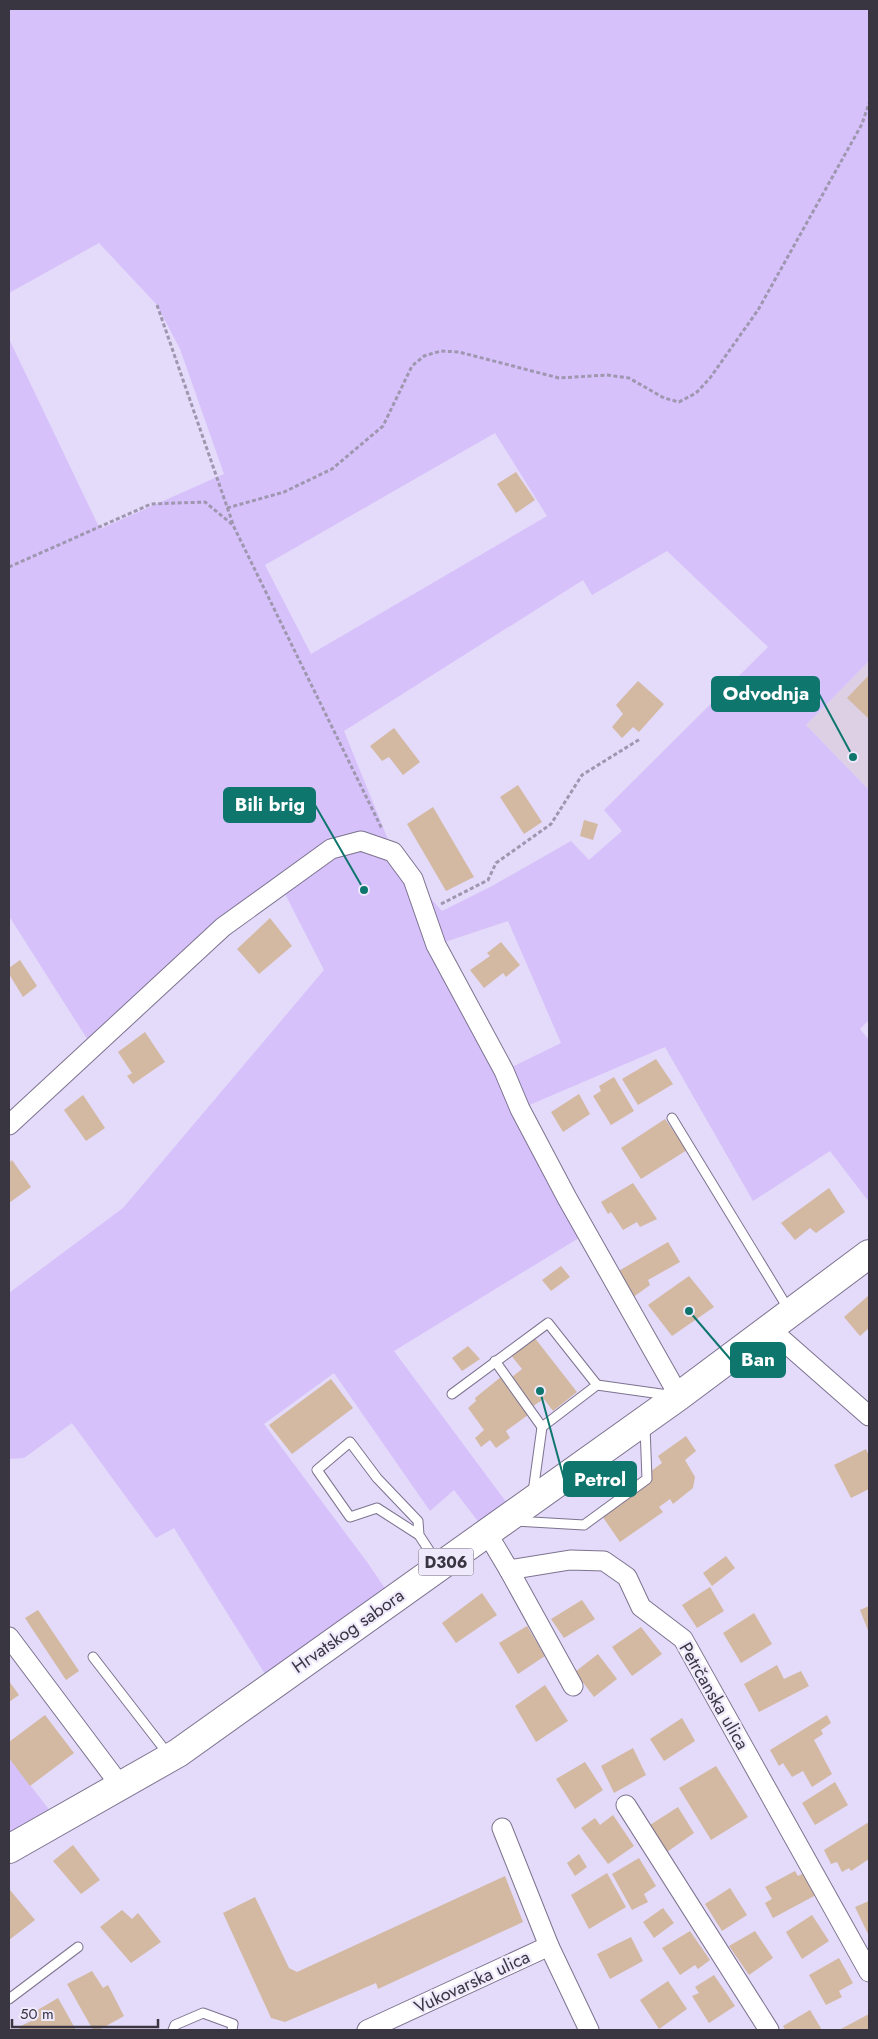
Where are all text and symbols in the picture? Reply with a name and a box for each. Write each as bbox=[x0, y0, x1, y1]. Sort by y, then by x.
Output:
callout: Odvodnja bbox=[712, 677, 819, 711]
text: Odvodnja bbox=[723, 680, 809, 707]
callout: Bili brig bbox=[224, 788, 315, 822]
text: Bili brig bbox=[235, 791, 305, 818]
callout: Ban bbox=[731, 1343, 785, 1377]
text: Ban bbox=[741, 1346, 775, 1373]
callout: Petrol bbox=[564, 1462, 636, 1496]
text: Petrol bbox=[574, 1466, 626, 1493]
road number: D306 bbox=[418, 1548, 474, 1575]
street label: Hrvatskog sabora bbox=[287, 1583, 409, 1679]
street label: Petrčanska ulica bbox=[673, 1637, 755, 1755]
street label: Vukovarska ulica bbox=[410, 1944, 534, 2020]
scale bar bbox=[12, 1996, 159, 2028]
text: 50 m bbox=[20, 2003, 54, 2025]

